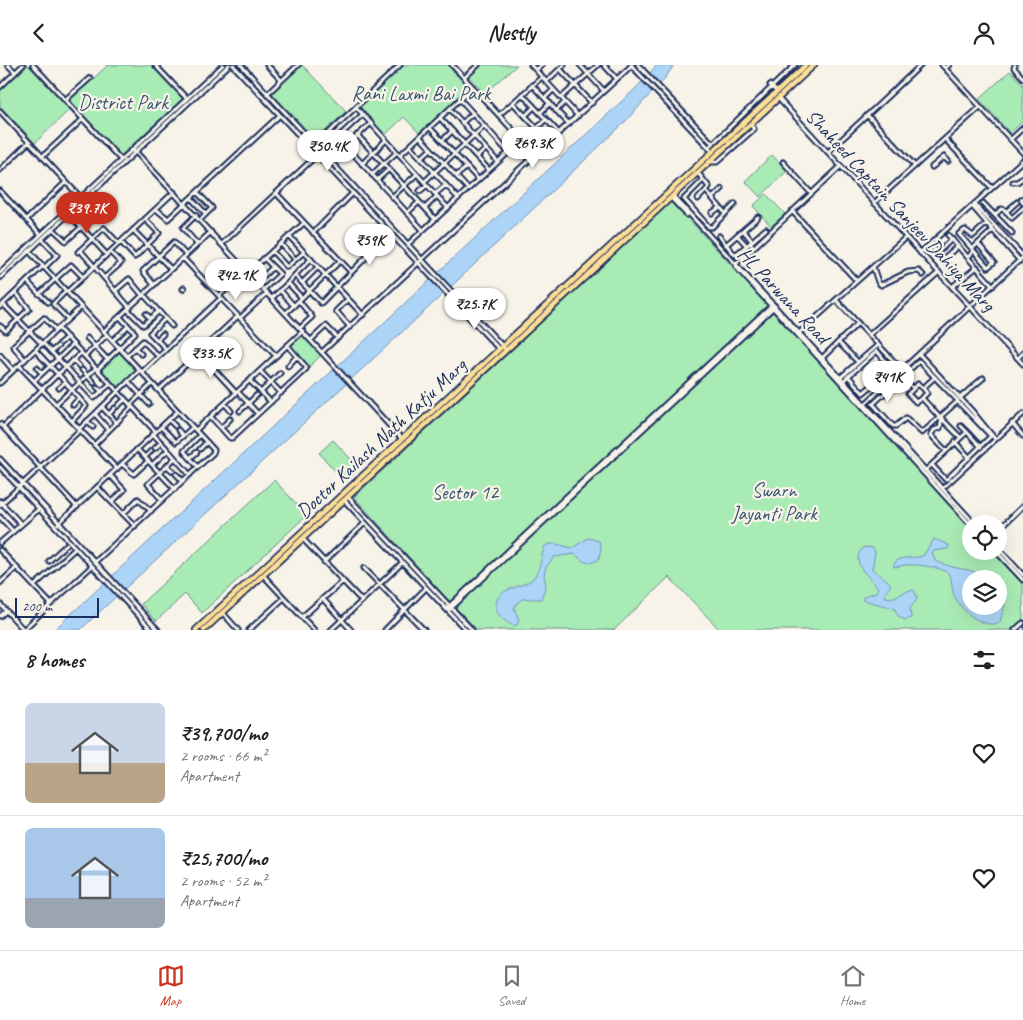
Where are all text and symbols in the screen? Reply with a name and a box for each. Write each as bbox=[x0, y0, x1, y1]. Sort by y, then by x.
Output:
icon: back bbox=[25, 19, 53, 47]
text: Nestly bbox=[488, 19, 535, 47]
icon: person bbox=[970, 19, 998, 47]
park label: Rani Laxmi Bai Park bbox=[352, 81, 492, 106]
park label: District Park bbox=[78, 90, 170, 115]
street label: Shaheed Captain Sanjeev Dahiya Marg bbox=[800, 104, 1002, 317]
pin: ₹69.3K bbox=[492, 127, 574, 169]
pin: ₹50.4K bbox=[287, 129, 369, 172]
text: ₹69.3K bbox=[513, 133, 553, 153]
text: ₹50.4K bbox=[308, 136, 348, 156]
pin: ₹39.7K bbox=[46, 191, 128, 234]
text: ₹39.7K bbox=[67, 198, 107, 218]
pin: ₹59K bbox=[340, 223, 400, 266]
text: ₹59K bbox=[355, 230, 385, 250]
street label: HL Parwana Road bbox=[732, 242, 837, 351]
pin: ₹42.1K bbox=[195, 259, 277, 301]
text: ₹42.1K bbox=[216, 265, 256, 285]
pin: ₹25.7K bbox=[434, 287, 516, 330]
text: ₹25.7K bbox=[455, 294, 495, 314]
pin: ₹33.5K bbox=[170, 337, 252, 379]
text: ₹33.5K bbox=[191, 343, 231, 363]
street label: Doctor Kailash Nath Katju Marg bbox=[291, 352, 473, 524]
pin: ₹41K bbox=[858, 361, 918, 403]
text: ₹41K bbox=[873, 367, 903, 387]
park label: Swarn Jayanti Park bbox=[730, 478, 818, 526]
park label: Sector 12 bbox=[432, 480, 500, 505]
map controls bbox=[962, 515, 1007, 615]
button: locate bbox=[962, 515, 1007, 560]
button: layers bbox=[962, 570, 1007, 615]
scale bar bbox=[15, 595, 99, 618]
text: 200 m bbox=[22, 598, 52, 615]
icon: filters bbox=[970, 646, 998, 674]
text: 8 homes bbox=[25, 647, 84, 673]
text: ₹39,700/mo bbox=[180, 720, 267, 746]
icon: home bbox=[65, 723, 125, 783]
icon: heart bbox=[970, 739, 998, 767]
text: 2 rooms · 66 m² bbox=[180, 746, 266, 766]
text: Apartment bbox=[180, 766, 239, 786]
text: ₹25,700/mo bbox=[180, 845, 267, 871]
icon: home bbox=[65, 848, 125, 908]
icon: heart bbox=[970, 864, 998, 892]
text: 2 rooms · 52 m² bbox=[180, 871, 266, 891]
text: Apartment bbox=[180, 891, 239, 911]
tab: Map bbox=[157, 962, 185, 1009]
tab: Saved bbox=[498, 962, 526, 1009]
tab: Home bbox=[839, 962, 867, 1009]

